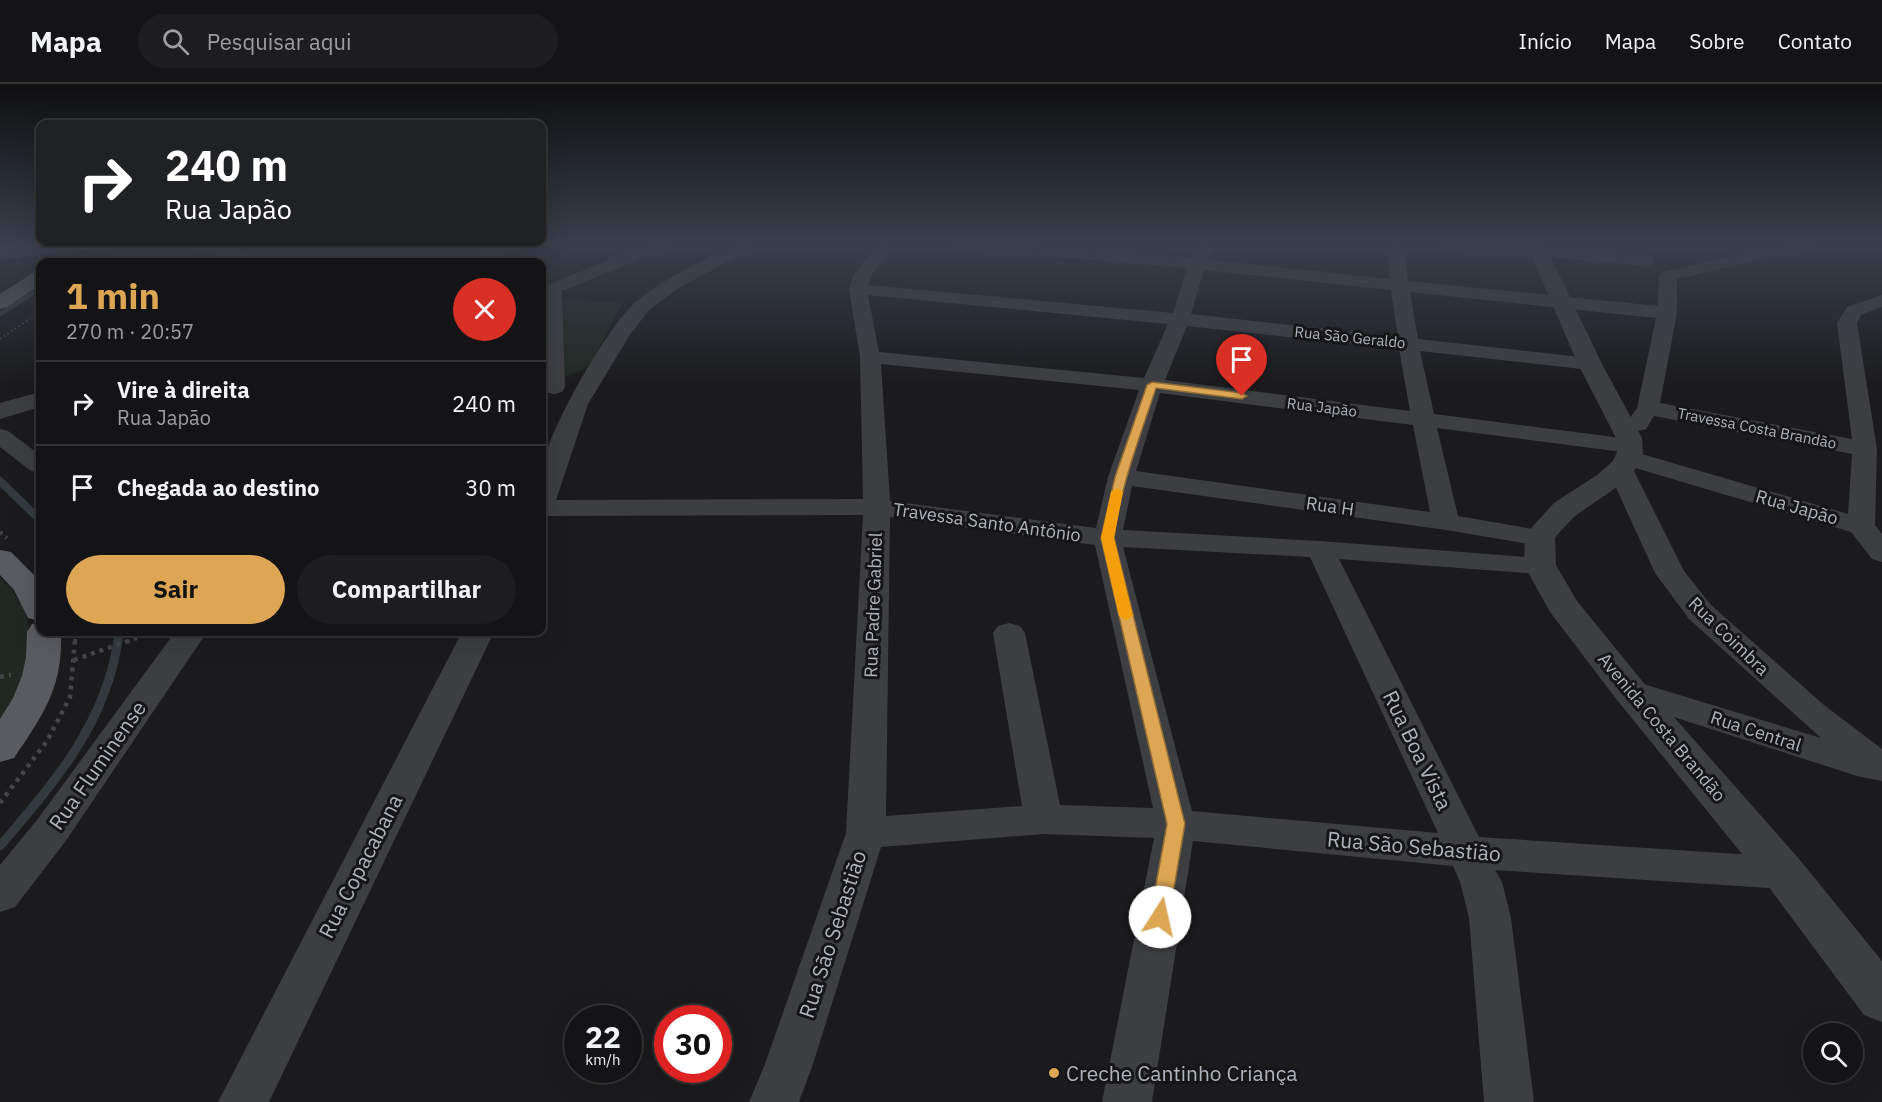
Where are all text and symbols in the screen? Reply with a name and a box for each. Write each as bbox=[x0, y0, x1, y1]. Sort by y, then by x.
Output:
search box bbox=[138, 14, 558, 68]
text: Mapa bbox=[30, 23, 102, 60]
icon: search bbox=[159, 25, 192, 58]
text: Pesquisar aqui bbox=[207, 27, 352, 56]
text: Início bbox=[1519, 27, 1572, 55]
text: Mapa bbox=[1605, 27, 1656, 55]
text: Sobre bbox=[1689, 27, 1745, 55]
text: Contato bbox=[1778, 27, 1852, 55]
text: 240 m bbox=[165, 138, 288, 193]
icon: right bbox=[66, 144, 144, 222]
text: Rua Japão bbox=[165, 191, 292, 226]
text: 1 min bbox=[66, 272, 160, 319]
button: close bbox=[453, 278, 516, 341]
text: 270 m · 20:57 bbox=[66, 318, 194, 345]
street label: Rua São Geraldo bbox=[1293, 322, 1407, 352]
pin bbox=[1216, 334, 1267, 396]
icon: arrive bbox=[1225, 343, 1258, 376]
text: Vire à direita bbox=[117, 375, 250, 404]
icon: right bbox=[66, 387, 99, 420]
text: 240 m bbox=[452, 389, 516, 418]
street label: Rua Japão bbox=[1286, 393, 1358, 421]
street label: Travessa Costa Brandão bbox=[1676, 403, 1838, 453]
text: Rua Japão bbox=[117, 404, 211, 431]
icon: arrive bbox=[66, 471, 99, 504]
text: Chegada ao destino bbox=[117, 473, 320, 502]
text: 30 m bbox=[465, 473, 516, 502]
street label: Rua Japão bbox=[1753, 484, 1841, 530]
street label: Rua H bbox=[1304, 491, 1356, 521]
street label: Travessa Santo Antônio bbox=[892, 497, 1082, 547]
street label: Rua Padre Gabriel bbox=[859, 532, 887, 678]
button: Sair bbox=[66, 555, 285, 624]
button: Compartilhar bbox=[297, 555, 516, 624]
street label: Rua Coimbra bbox=[1684, 592, 1775, 681]
street label: Avenida Costa Brandão bbox=[1593, 648, 1731, 806]
street label: Rua Boa Vista bbox=[1377, 685, 1459, 815]
street label: Rua Fluminense bbox=[42, 695, 152, 835]
street label: Rua Central bbox=[1708, 706, 1804, 757]
street label: Rua Copacabana bbox=[312, 789, 408, 943]
street label: Rua São Sebastião bbox=[1326, 824, 1502, 868]
street label: Rua São Sebastião bbox=[792, 847, 872, 1021]
position arrow bbox=[1128, 885, 1192, 949]
speed limit sign: 30 bbox=[654, 1005, 732, 1083]
text: 22 bbox=[585, 1017, 621, 1056]
map controls bbox=[1803, 1023, 1863, 1083]
button: search bbox=[1803, 1023, 1863, 1083]
text: km/h bbox=[585, 1050, 621, 1069]
place label: Creche Cantinho Criança bbox=[1066, 1059, 1297, 1087]
marker: Creche Cantinho Criança bbox=[1047, 1066, 1061, 1080]

